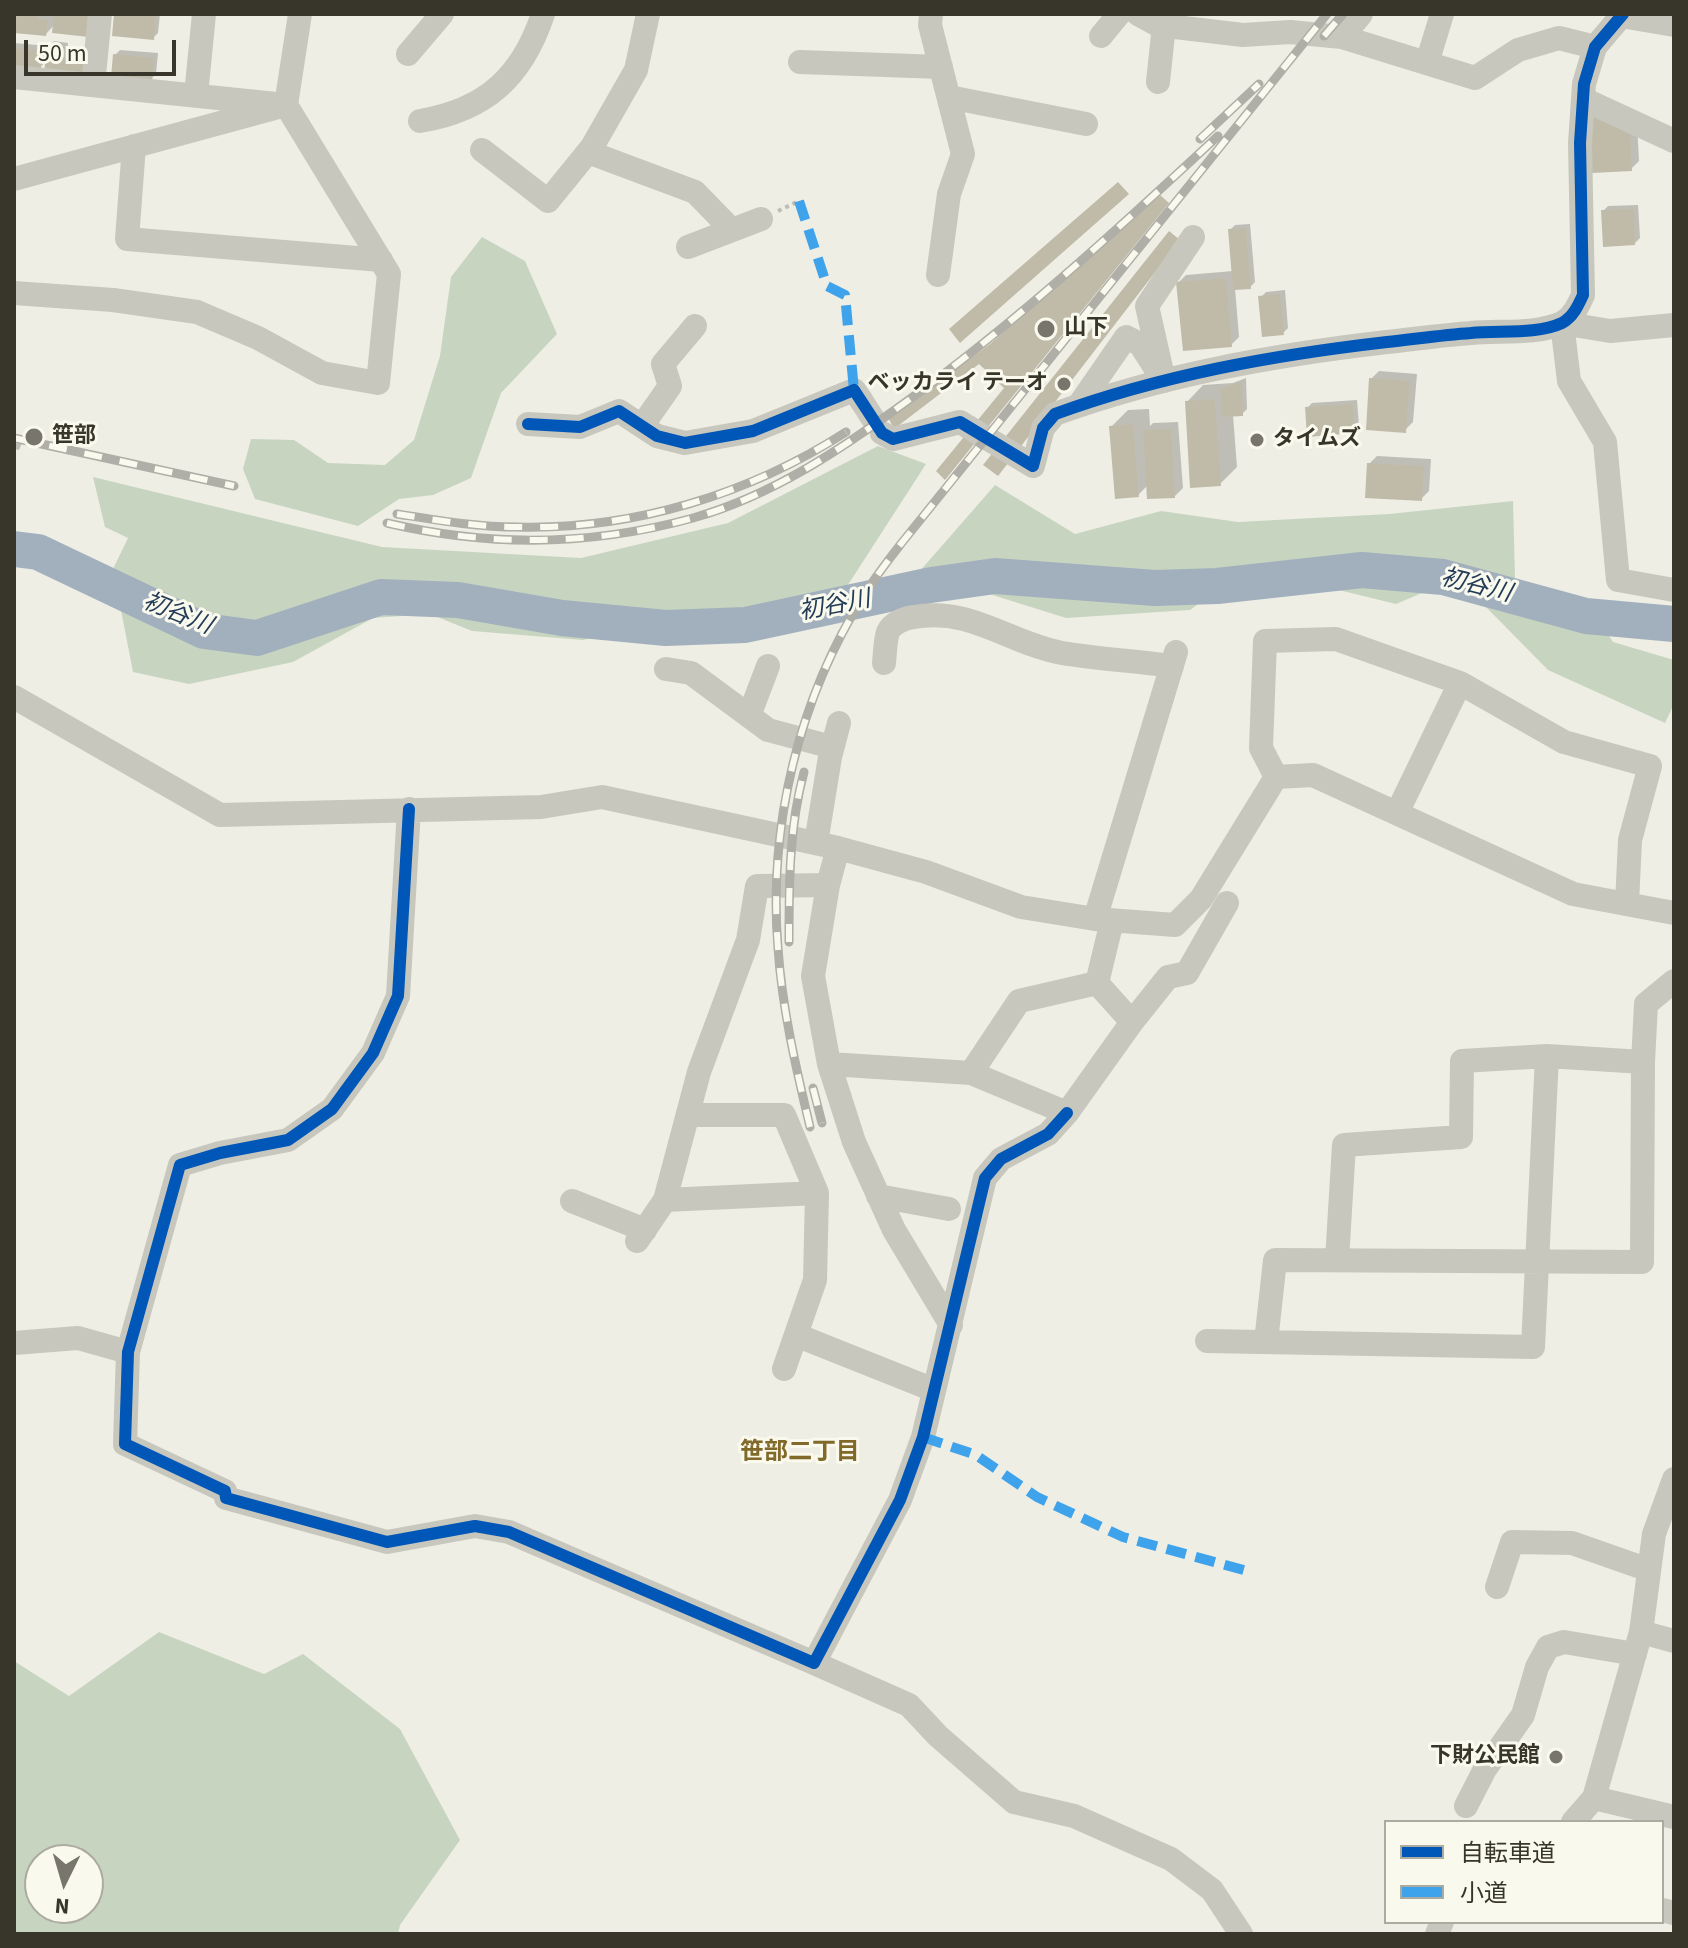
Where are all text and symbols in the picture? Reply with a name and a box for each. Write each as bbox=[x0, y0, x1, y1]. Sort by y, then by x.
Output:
scale bar bbox=[28, 24, 180, 74]
text: 50 m bbox=[38, 36, 87, 71]
place label: 山下 bbox=[1064, 316, 1108, 342]
marker: 山下 bbox=[1035, 318, 1057, 340]
place label: ベッカライ テーオ bbox=[868, 371, 1048, 397]
marker: ベッカライ テーオ bbox=[1055, 375, 1073, 393]
place label: 笹部 bbox=[52, 424, 96, 450]
marker: 笹部 bbox=[23, 426, 45, 448]
place label: タイムズ bbox=[1273, 427, 1361, 453]
marker: タイムズ bbox=[1248, 431, 1266, 449]
water label: 初谷川 bbox=[1438, 564, 1514, 610]
water label: 初谷川 bbox=[797, 586, 873, 628]
water label: 初谷川 bbox=[138, 588, 216, 642]
district label: 笹部二丁目 bbox=[740, 1440, 860, 1468]
place label: 下財公民館 bbox=[1430, 1744, 1540, 1770]
marker: 下財公民館 bbox=[1547, 1748, 1565, 1766]
legend bbox=[1384, 1820, 1664, 1924]
text: 自転車道 bbox=[1460, 1836, 1556, 1871]
north arrow bbox=[24, 1844, 104, 1924]
text: 小道 bbox=[1460, 1876, 1508, 1911]
text: N bbox=[53, 1889, 71, 1922]

